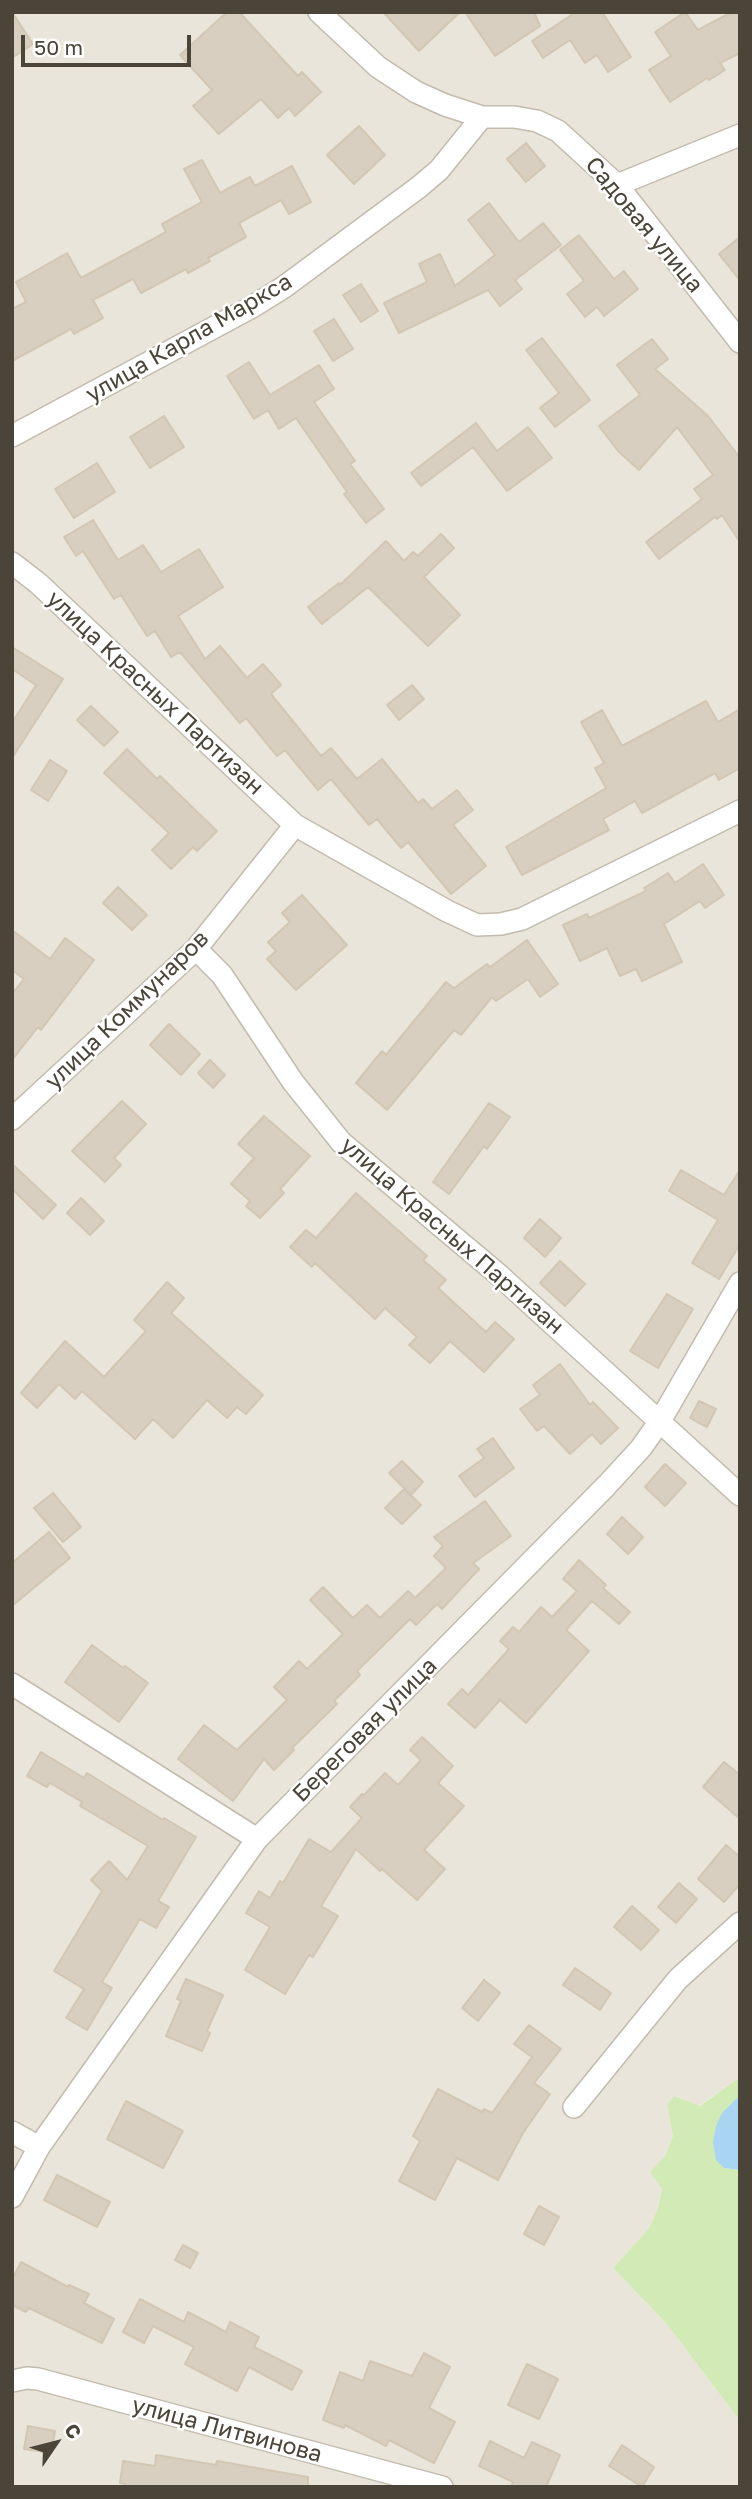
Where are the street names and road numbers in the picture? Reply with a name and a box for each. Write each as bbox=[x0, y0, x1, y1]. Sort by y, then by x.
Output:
street label: Садовая улица bbox=[579, 152, 709, 298]
street label: улица Карла Маркса bbox=[81, 268, 297, 408]
street label: улица Красных Партизан bbox=[41, 585, 269, 801]
street label: улица Коммунаров bbox=[40, 925, 214, 1095]
street label: улица Красных Партизан bbox=[335, 1132, 569, 1340]
street label: Береговая улица bbox=[287, 1652, 443, 1808]
street label: улица Литвинова bbox=[129, 2391, 325, 2469]

